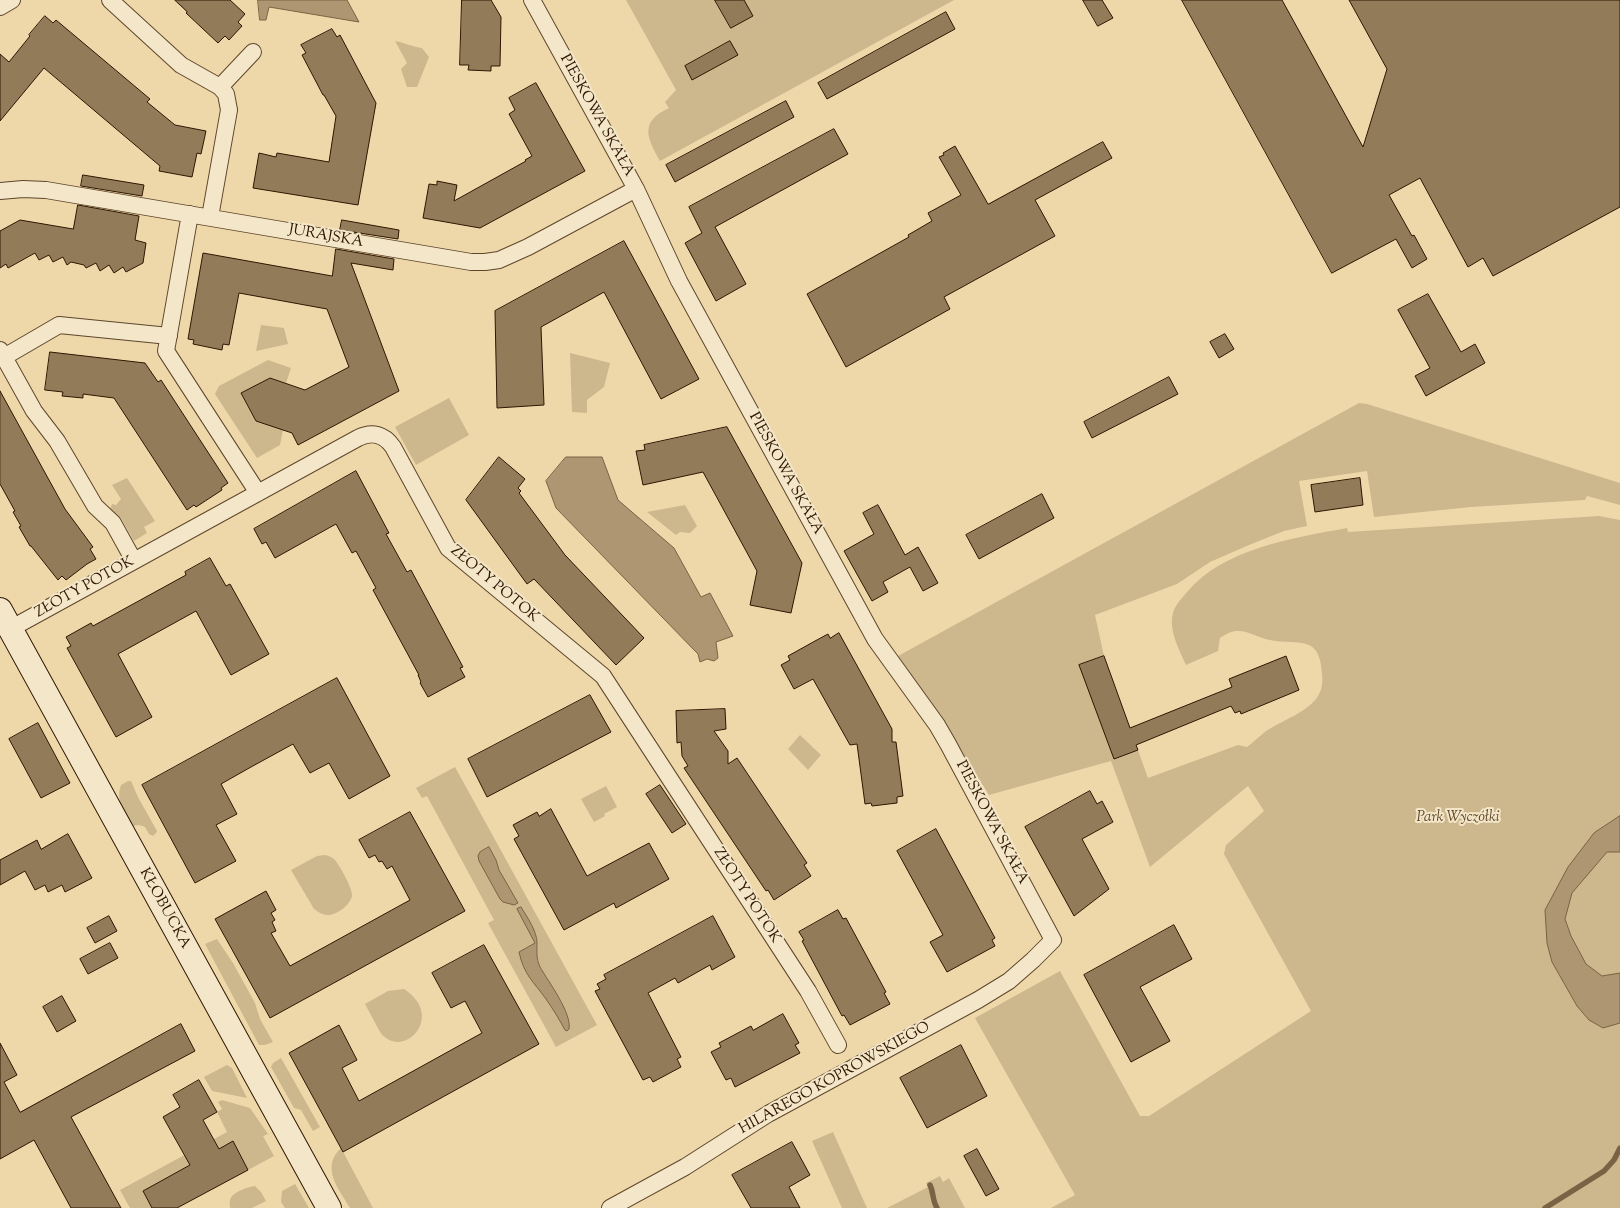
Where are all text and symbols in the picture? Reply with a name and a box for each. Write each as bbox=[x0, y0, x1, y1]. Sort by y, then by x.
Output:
street label: PIESKOWA SKAŁA bbox=[555, 52, 637, 180]
street label: JURAJSKA bbox=[287, 222, 365, 252]
street label: PIESKOWA SKAŁA bbox=[744, 410, 826, 538]
street label: ZŁOTY POTOK bbox=[446, 543, 542, 627]
street label: ZŁOTY POTOK bbox=[32, 553, 138, 623]
street label: PIESKOWA SKAŁA bbox=[951, 758, 1031, 888]
park label: Park Wyczółki bbox=[1417, 809, 1499, 827]
street label: ZŁOTY POTOK bbox=[708, 845, 784, 947]
street label: KŁOBUCKA bbox=[134, 865, 194, 953]
street label: HILAREGO KOPROWSKIEGO bbox=[736, 1019, 934, 1139]

